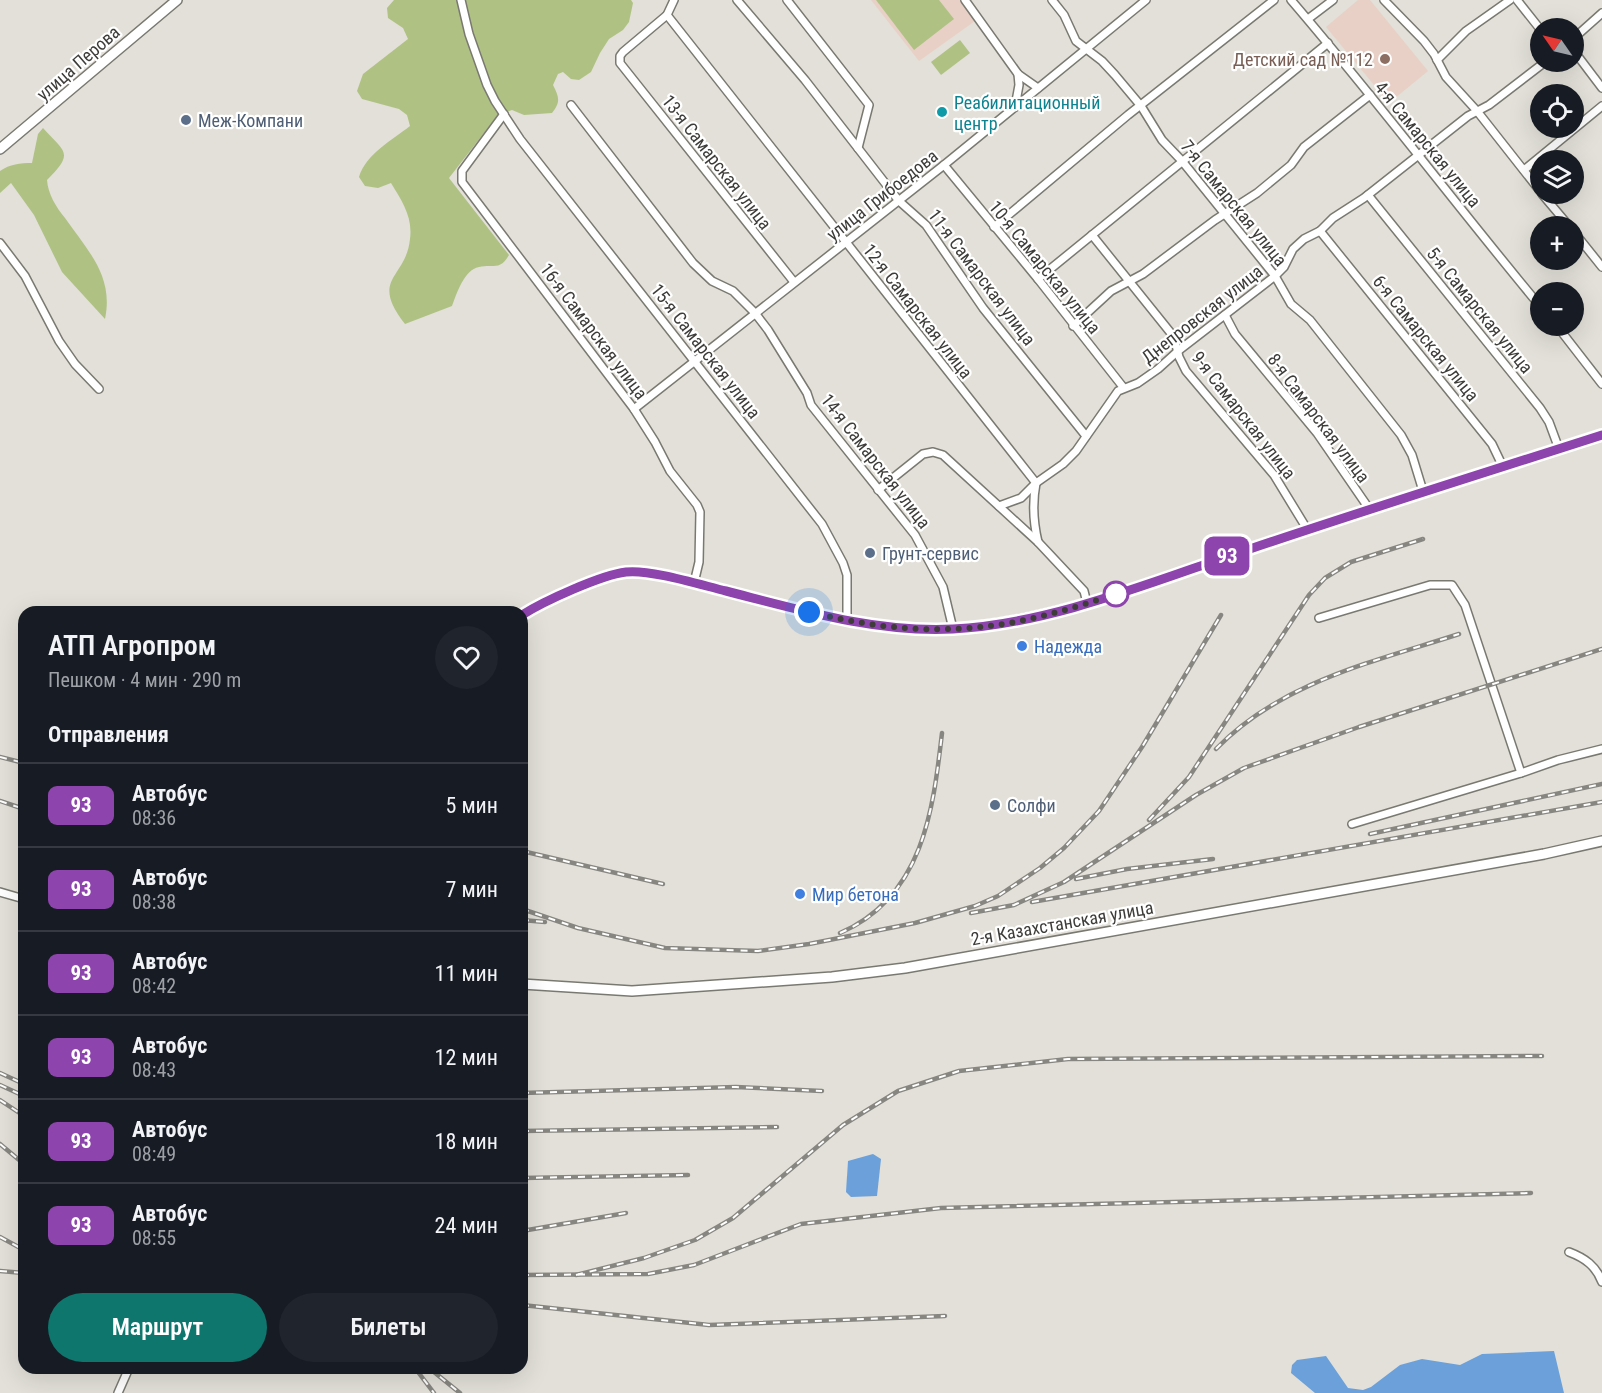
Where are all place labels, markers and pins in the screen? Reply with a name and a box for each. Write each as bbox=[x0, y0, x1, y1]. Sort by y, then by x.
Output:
place label: Детский сад №112 bbox=[1233, 49, 1373, 70]
marker: Детский сад №112 bbox=[1378, 52, 1392, 66]
place label: Реабилитационный центр bbox=[954, 92, 1101, 134]
marker: Реабилитационный центр bbox=[935, 105, 949, 119]
place label: Меж-Компани bbox=[198, 110, 303, 131]
marker: Меж-Компани bbox=[179, 113, 193, 127]
place label: Грунт-сервис bbox=[882, 543, 979, 564]
marker: Грунт-сервис bbox=[863, 546, 877, 560]
unlabelled marker bbox=[1103, 581, 1129, 607]
place label: Надежда bbox=[1034, 636, 1102, 657]
marker: Надежда bbox=[1015, 639, 1029, 653]
place label: Солфи bbox=[1007, 795, 1056, 816]
marker: Солфи bbox=[988, 798, 1002, 812]
place label: Мир бетона bbox=[812, 884, 899, 905]
marker: Мир бетона bbox=[793, 887, 807, 901]

